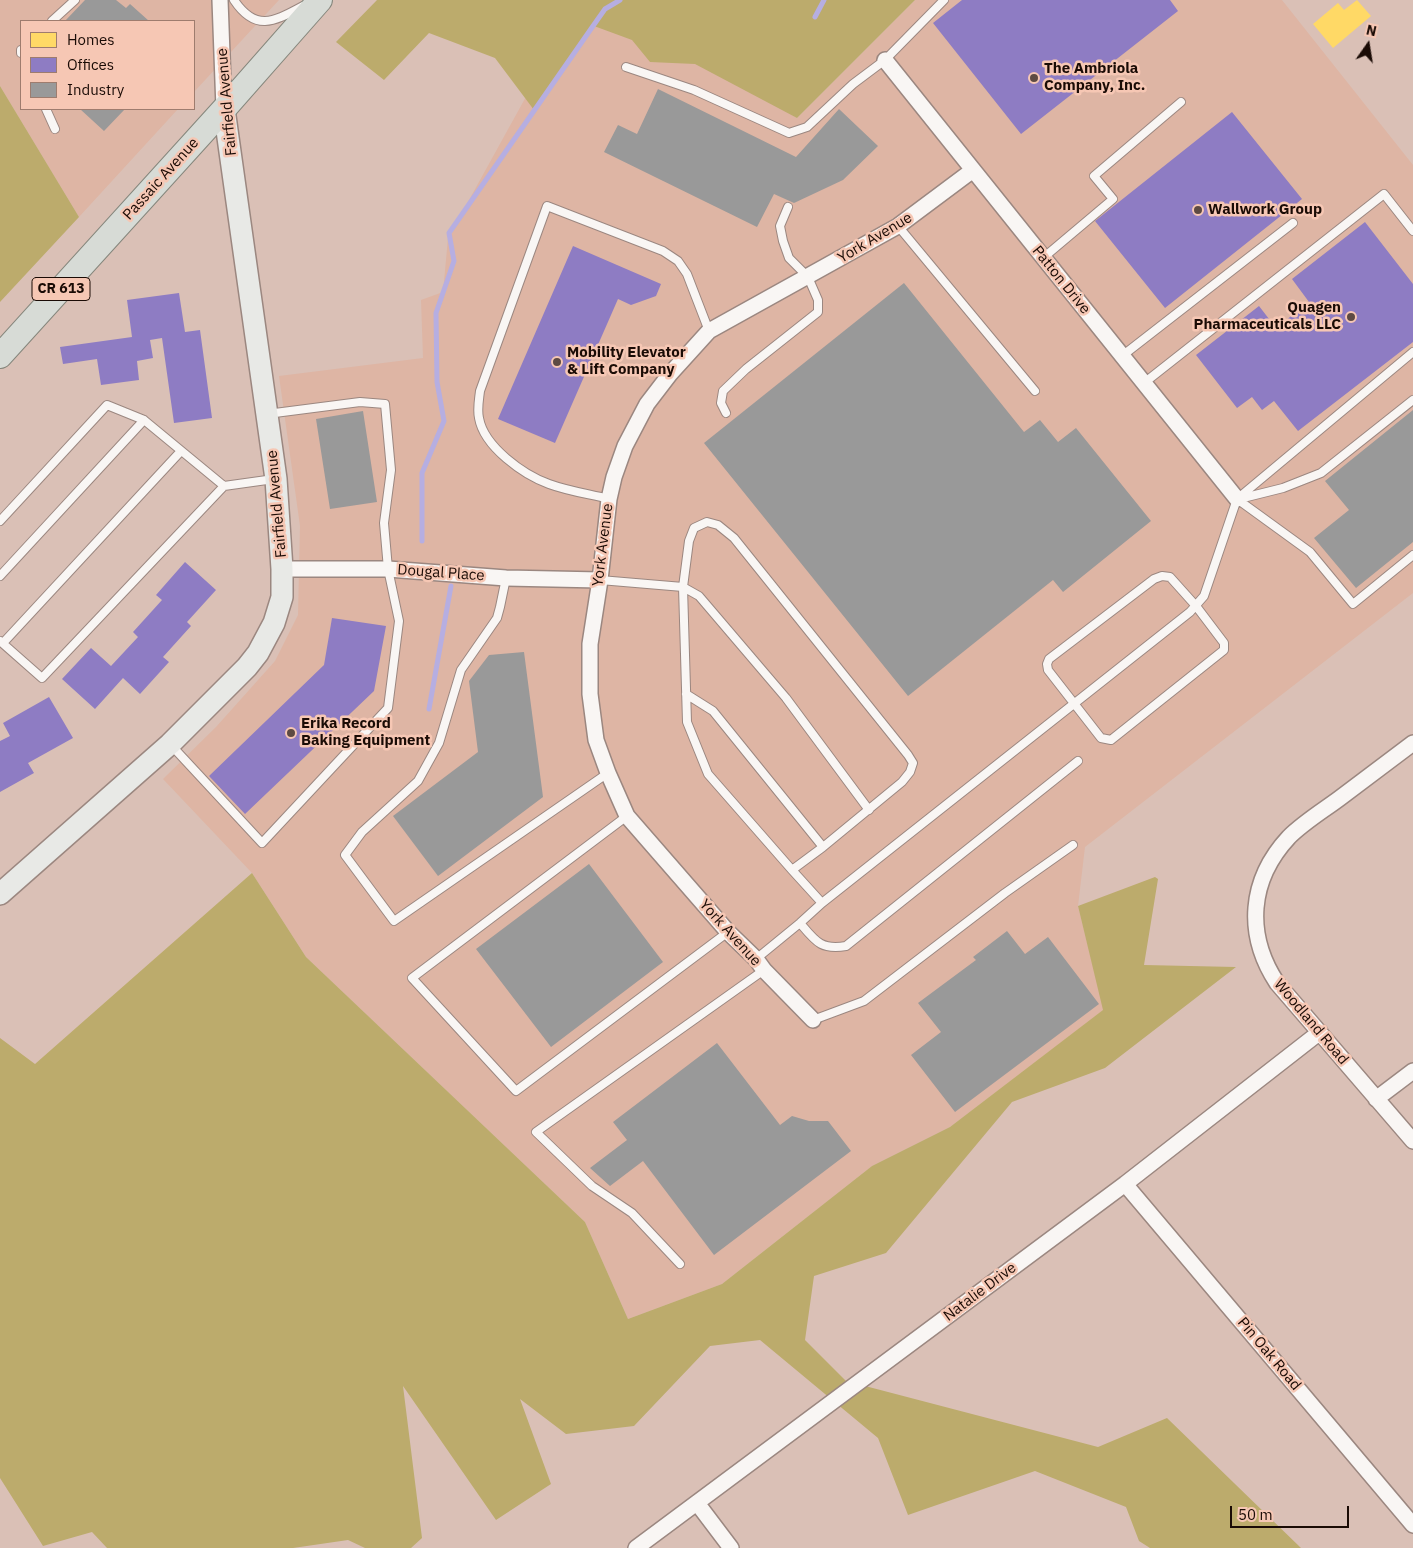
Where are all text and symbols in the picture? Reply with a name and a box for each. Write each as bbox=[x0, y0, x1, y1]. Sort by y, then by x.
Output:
legend bbox=[20, 20, 195, 110]
north arrow bbox=[1343, 20, 1393, 70]
text: N bbox=[1364, 20, 1378, 40]
text: Homes bbox=[67, 30, 115, 49]
street label: Fairfield Avenue bbox=[213, 47, 241, 157]
text: Offices bbox=[67, 55, 114, 74]
place label: The Ambriola Company, Inc. bbox=[1044, 60, 1145, 95]
marker: The Ambriola Company, Inc. bbox=[1028, 72, 1040, 84]
text: Industry bbox=[67, 80, 124, 99]
street label: Passaic Avenue bbox=[119, 134, 203, 224]
place label: Wallwork Group bbox=[1208, 201, 1322, 219]
marker: Wallwork Group bbox=[1192, 204, 1204, 216]
street label: York Avenue bbox=[835, 209, 915, 267]
street label: Patton Drive bbox=[1028, 242, 1094, 318]
road number: CR 613 bbox=[32, 278, 90, 300]
place label: Quagen Pharmaceuticals LLC bbox=[1194, 299, 1341, 334]
marker: Quagen Pharmaceuticals LLC bbox=[1345, 311, 1357, 323]
place label: Mobility Elevator & Lift Company bbox=[567, 344, 686, 379]
marker: Mobility Elevator & Lift Company bbox=[551, 356, 563, 368]
street label: Fairfield Avenue bbox=[263, 449, 291, 559]
street label: York Avenue bbox=[589, 502, 617, 588]
street label: Dougal Place bbox=[397, 561, 485, 585]
place label: Erika Record Baking Equipment bbox=[301, 715, 430, 750]
marker: Erika Record Baking Equipment bbox=[285, 727, 297, 739]
street label: York Avenue bbox=[695, 896, 765, 970]
street label: Woodland Road bbox=[1270, 976, 1352, 1068]
street label: Natalie Drive bbox=[940, 1259, 1020, 1325]
street label: Pin Oak Road bbox=[1233, 1314, 1305, 1394]
scale bar bbox=[1233, 1496, 1352, 1528]
text: 50 m bbox=[1238, 1505, 1273, 1524]

